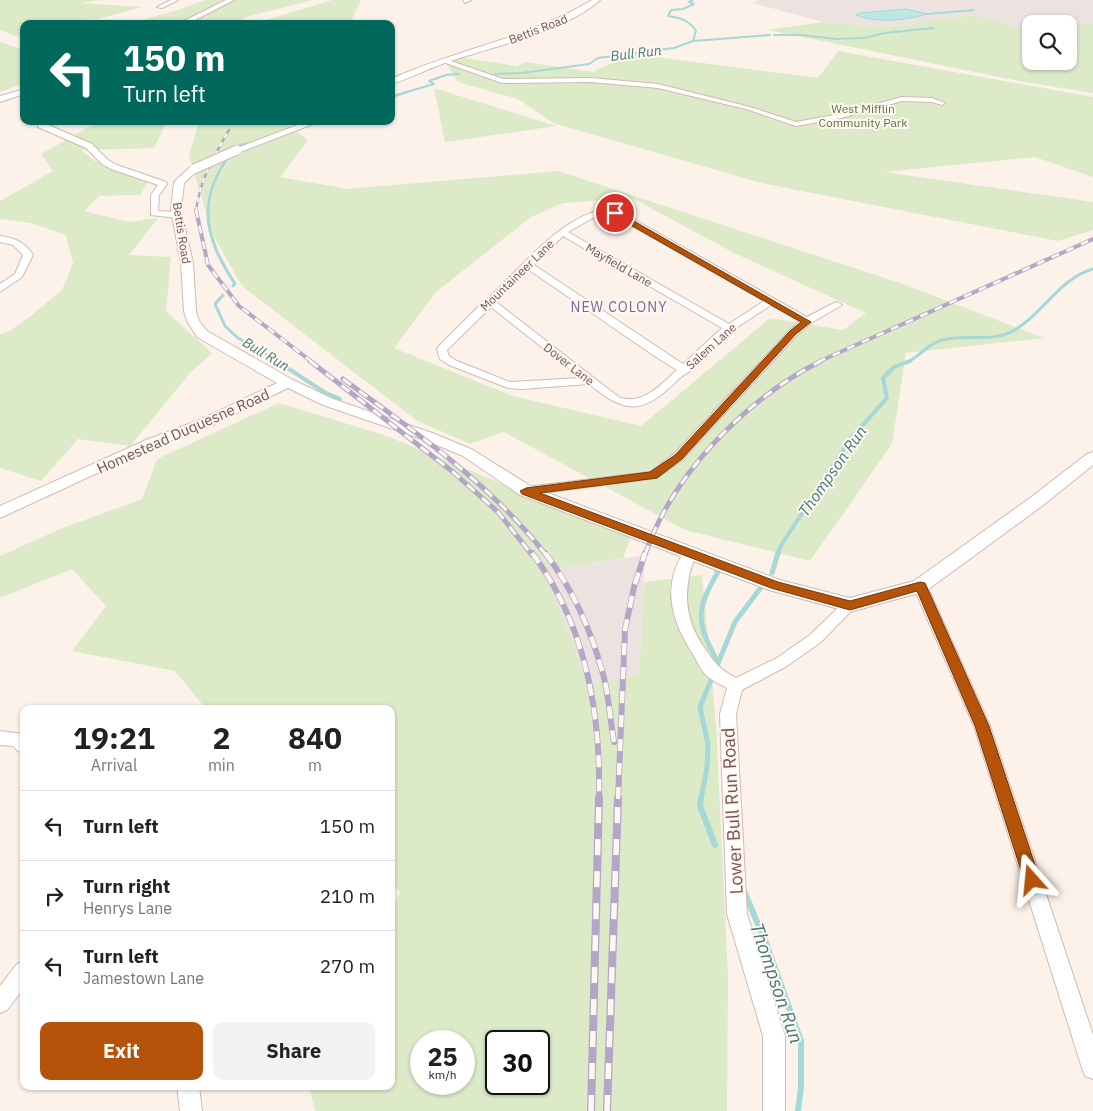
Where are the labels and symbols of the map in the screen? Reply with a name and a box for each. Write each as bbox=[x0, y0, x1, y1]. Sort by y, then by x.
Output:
street label: Bettis Road bbox=[506, 11, 570, 47]
water label: Bull Run bbox=[609, 41, 663, 65]
park label: West Mifflin Community Park bbox=[818, 101, 908, 130]
pin bbox=[594, 192, 636, 234]
street label: Bettis Road bbox=[170, 201, 194, 265]
street label: Mountaineer Lane bbox=[477, 236, 557, 314]
street label: Mayfield Lane bbox=[583, 240, 655, 290]
district label: NEW COLONY bbox=[571, 298, 667, 316]
street label: Salem Lane bbox=[683, 319, 739, 372]
water label: Bull Run bbox=[239, 333, 293, 375]
street label: Dover Lane bbox=[541, 340, 598, 389]
street label: Homestead Duquesne Road bbox=[94, 384, 272, 478]
water label: Thompson Run bbox=[793, 422, 871, 520]
street label: Lower Bull Run Road bbox=[716, 727, 748, 895]
position arrow bbox=[1005, 853, 1057, 905]
water label: Thompson Run bbox=[745, 919, 809, 1047]
speed limit sign: 30 bbox=[485, 1030, 550, 1095]

